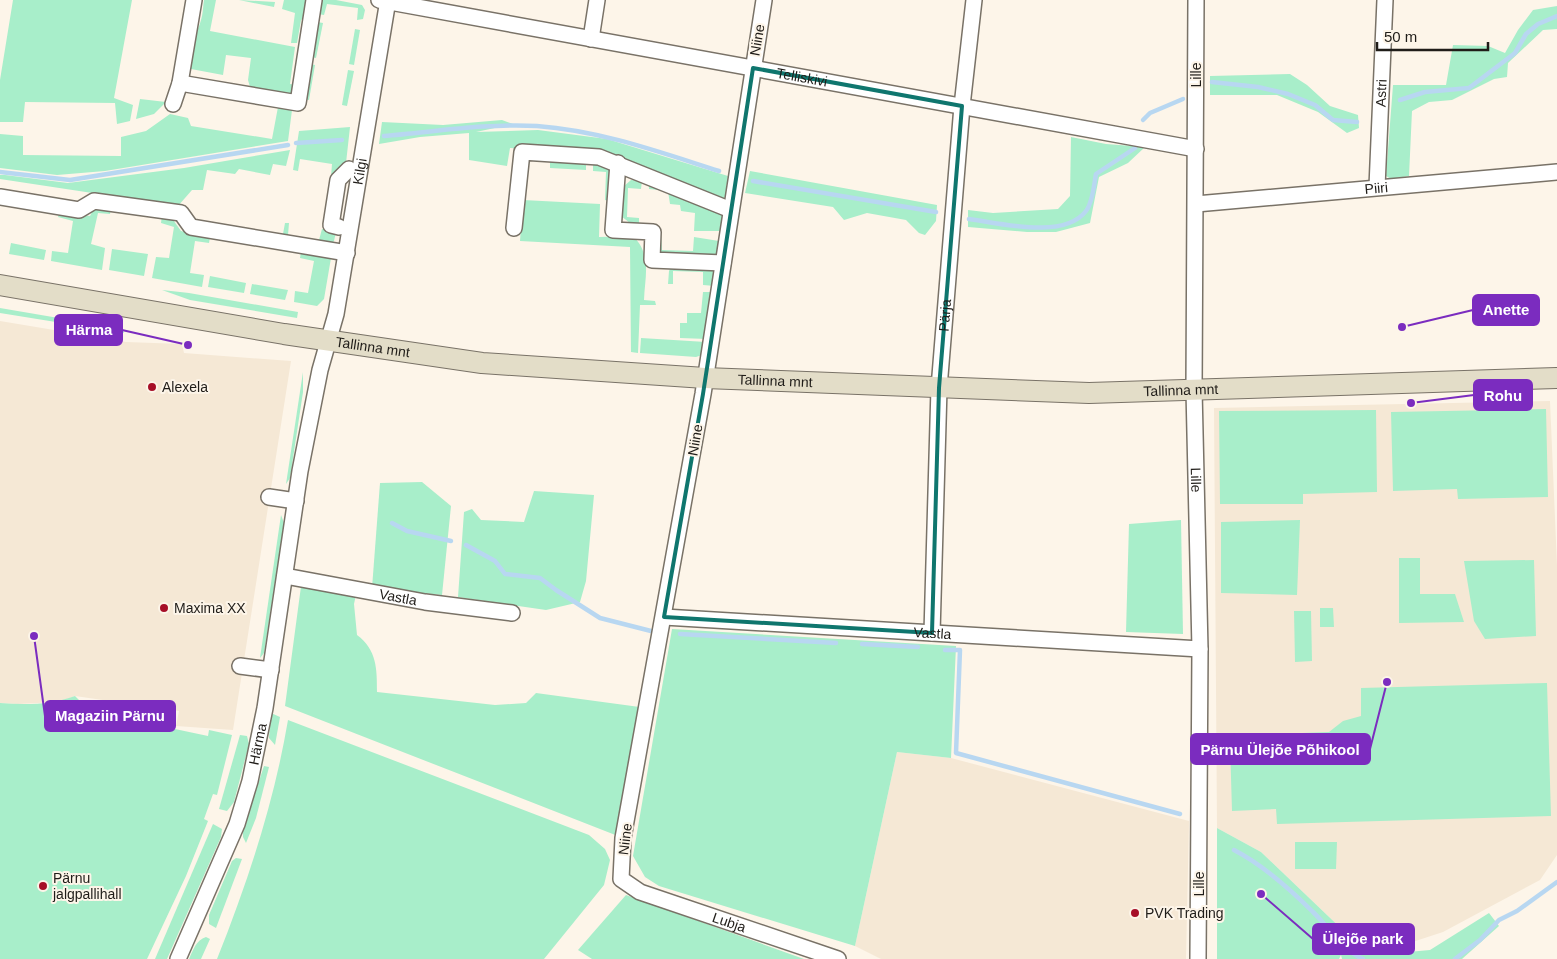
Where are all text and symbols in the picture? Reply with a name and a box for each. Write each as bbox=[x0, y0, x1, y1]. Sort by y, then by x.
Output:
scale bar bbox=[1377, 20, 1488, 52]
street label: Niine bbox=[746, 23, 768, 57]
text: 50 m bbox=[1384, 28, 1417, 45]
street label: Lille bbox=[1188, 62, 1204, 87]
street label: Telliskivi bbox=[775, 65, 829, 90]
street label: Astri bbox=[1372, 79, 1390, 107]
street label: Kilgi bbox=[350, 157, 370, 186]
street label: Piiri bbox=[1364, 179, 1389, 197]
callout: Anette bbox=[1473, 295, 1539, 325]
street label: Pärja bbox=[936, 298, 954, 332]
text: Anette bbox=[1483, 301, 1529, 318]
callout: Härma bbox=[55, 315, 122, 345]
text: Härma bbox=[66, 321, 113, 338]
street label: Tallinna mnt bbox=[335, 334, 411, 360]
street label: Tallinna mnt bbox=[737, 371, 813, 390]
place label: Alexela bbox=[162, 379, 208, 395]
callout: Rohu bbox=[1474, 380, 1532, 410]
marker: Alexela bbox=[146, 381, 158, 393]
street label: Tallinna mnt bbox=[1143, 381, 1219, 399]
text: Rohu bbox=[1484, 387, 1522, 404]
street label: Niine bbox=[684, 423, 706, 457]
street label: Lille bbox=[1188, 467, 1204, 493]
street label: Vastla bbox=[378, 586, 418, 608]
place label: Maxima XX bbox=[174, 600, 246, 616]
marker: Maxima XX bbox=[158, 602, 170, 614]
street label: Vastla bbox=[913, 624, 952, 642]
callout: Magaziin Pärnu bbox=[45, 701, 175, 731]
text: Magaziin Pärnu bbox=[55, 707, 165, 724]
street label: Härma bbox=[246, 722, 270, 766]
callout: Pärnu Ülejõe Põhikool bbox=[1191, 734, 1370, 764]
text: Pärnu Ülejõe Põhikool bbox=[1200, 741, 1360, 758]
street label: Niine bbox=[615, 822, 635, 856]
place label: Pärnu jalgpallihall bbox=[52, 870, 122, 902]
street label: Lille bbox=[1191, 871, 1207, 896]
marker: Pärnu jalgpallihall bbox=[37, 880, 49, 892]
place label: PVK Trading bbox=[1145, 905, 1224, 921]
marker: PVK Trading bbox=[1129, 907, 1141, 919]
street label: Lubja bbox=[710, 909, 748, 935]
callout: Ülejõe park bbox=[1313, 924, 1414, 954]
text: Ülejõe park bbox=[1323, 930, 1404, 947]

